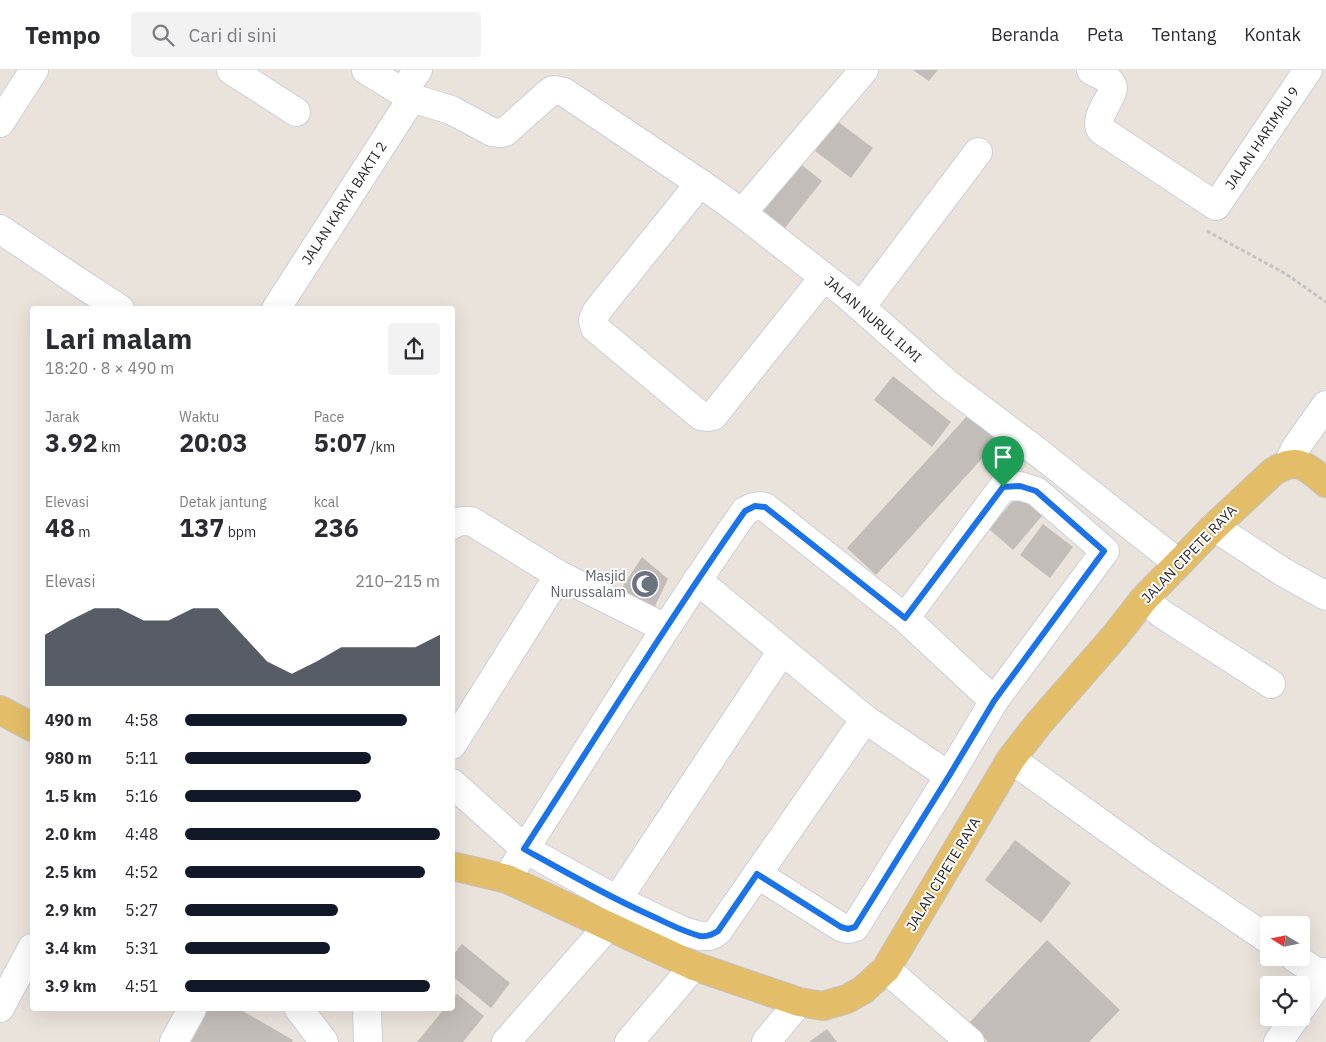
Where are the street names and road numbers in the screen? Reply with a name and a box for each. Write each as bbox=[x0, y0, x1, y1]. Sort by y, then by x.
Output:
street label: JALAN HARIMAU 9 bbox=[1221, 83, 1303, 193]
street label: JALAN KARYA BAKTI 2 bbox=[297, 138, 391, 268]
street label: JALAN NURUL ILMI bbox=[821, 272, 925, 366]
street label: JALAN CIPETE RAYA bbox=[1138, 501, 1240, 607]
street label: JALAN CIPETE RAYA bbox=[902, 814, 984, 934]

